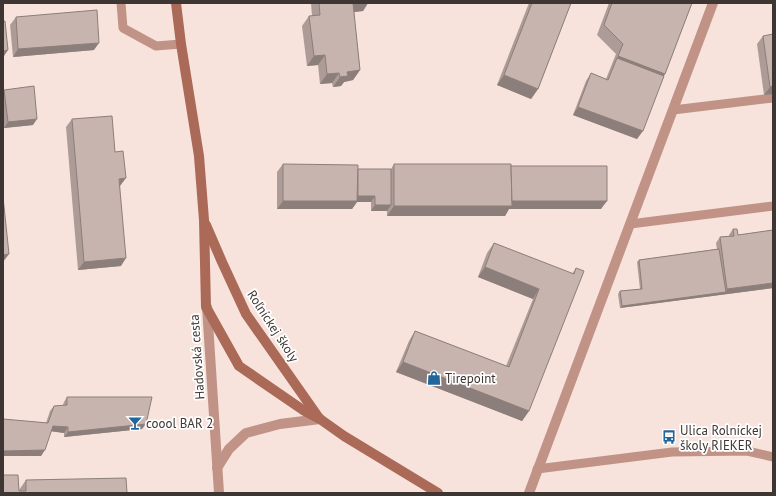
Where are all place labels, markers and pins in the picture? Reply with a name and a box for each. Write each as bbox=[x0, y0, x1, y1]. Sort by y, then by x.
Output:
shop icon: Tirepoint bbox=[426, 370, 442, 386]
place label: Tirepoint bbox=[445, 370, 496, 387]
bar icon: coool BAR 2 bbox=[127, 415, 143, 431]
place label: coool BAR 2 bbox=[146, 415, 213, 432]
place label: Ulica Rolníckej školy RIEKER bbox=[680, 422, 762, 454]
bus stop icon: Ulica Rolníckej školy RIEKER bbox=[661, 429, 677, 445]

